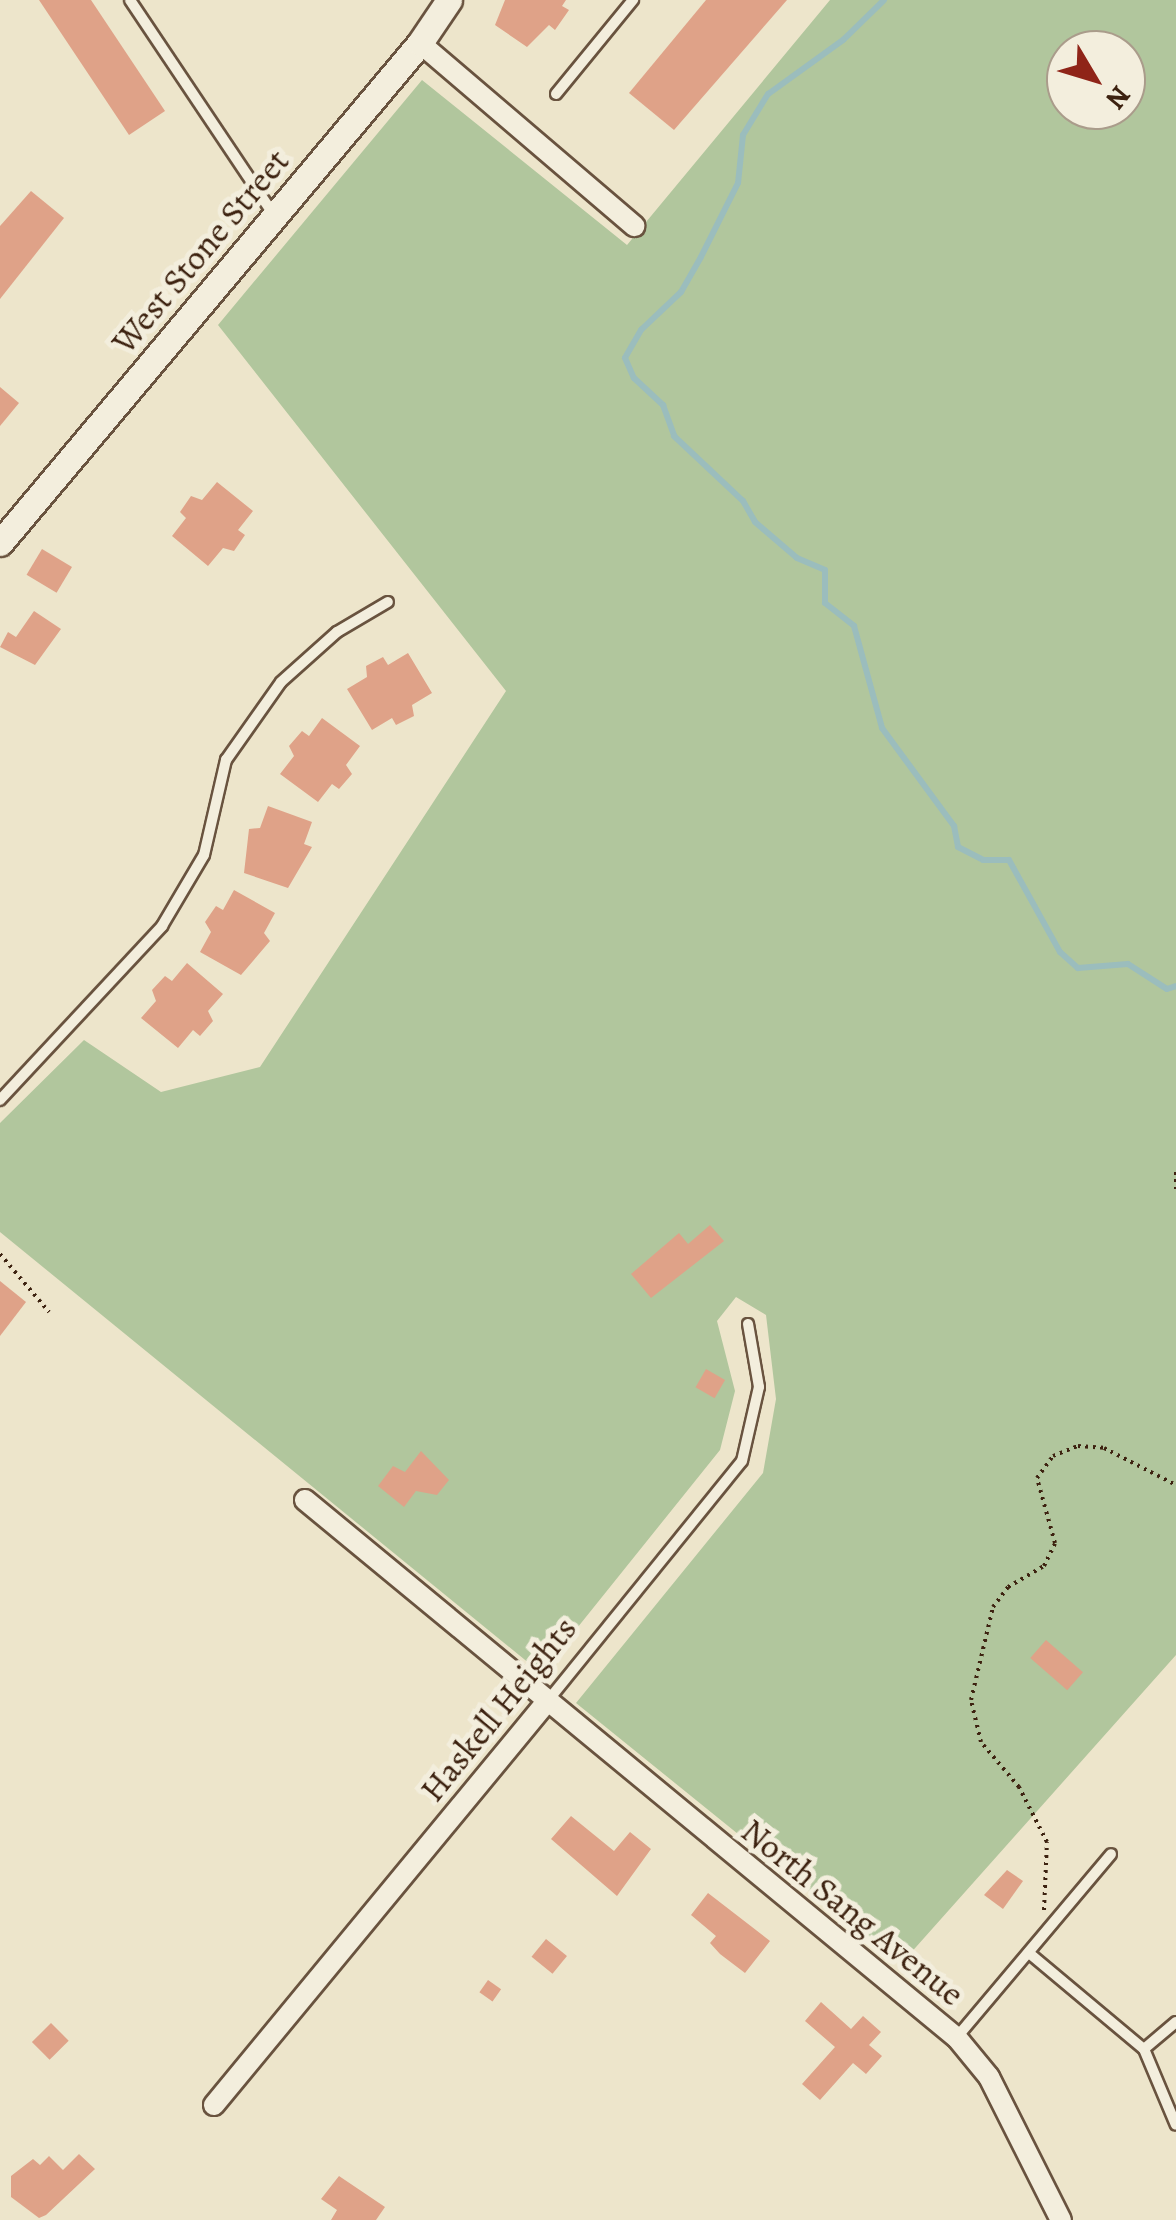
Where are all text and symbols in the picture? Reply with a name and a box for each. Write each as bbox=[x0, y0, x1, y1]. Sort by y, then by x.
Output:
north arrow bbox=[1046, 30, 1146, 130]
text: N bbox=[1097, 78, 1139, 117]
street label: West Stone Street bbox=[102, 140, 298, 362]
street label: Haskell Heights bbox=[411, 1608, 585, 1810]
street label: North Sang Avenue bbox=[733, 1809, 973, 2015]

